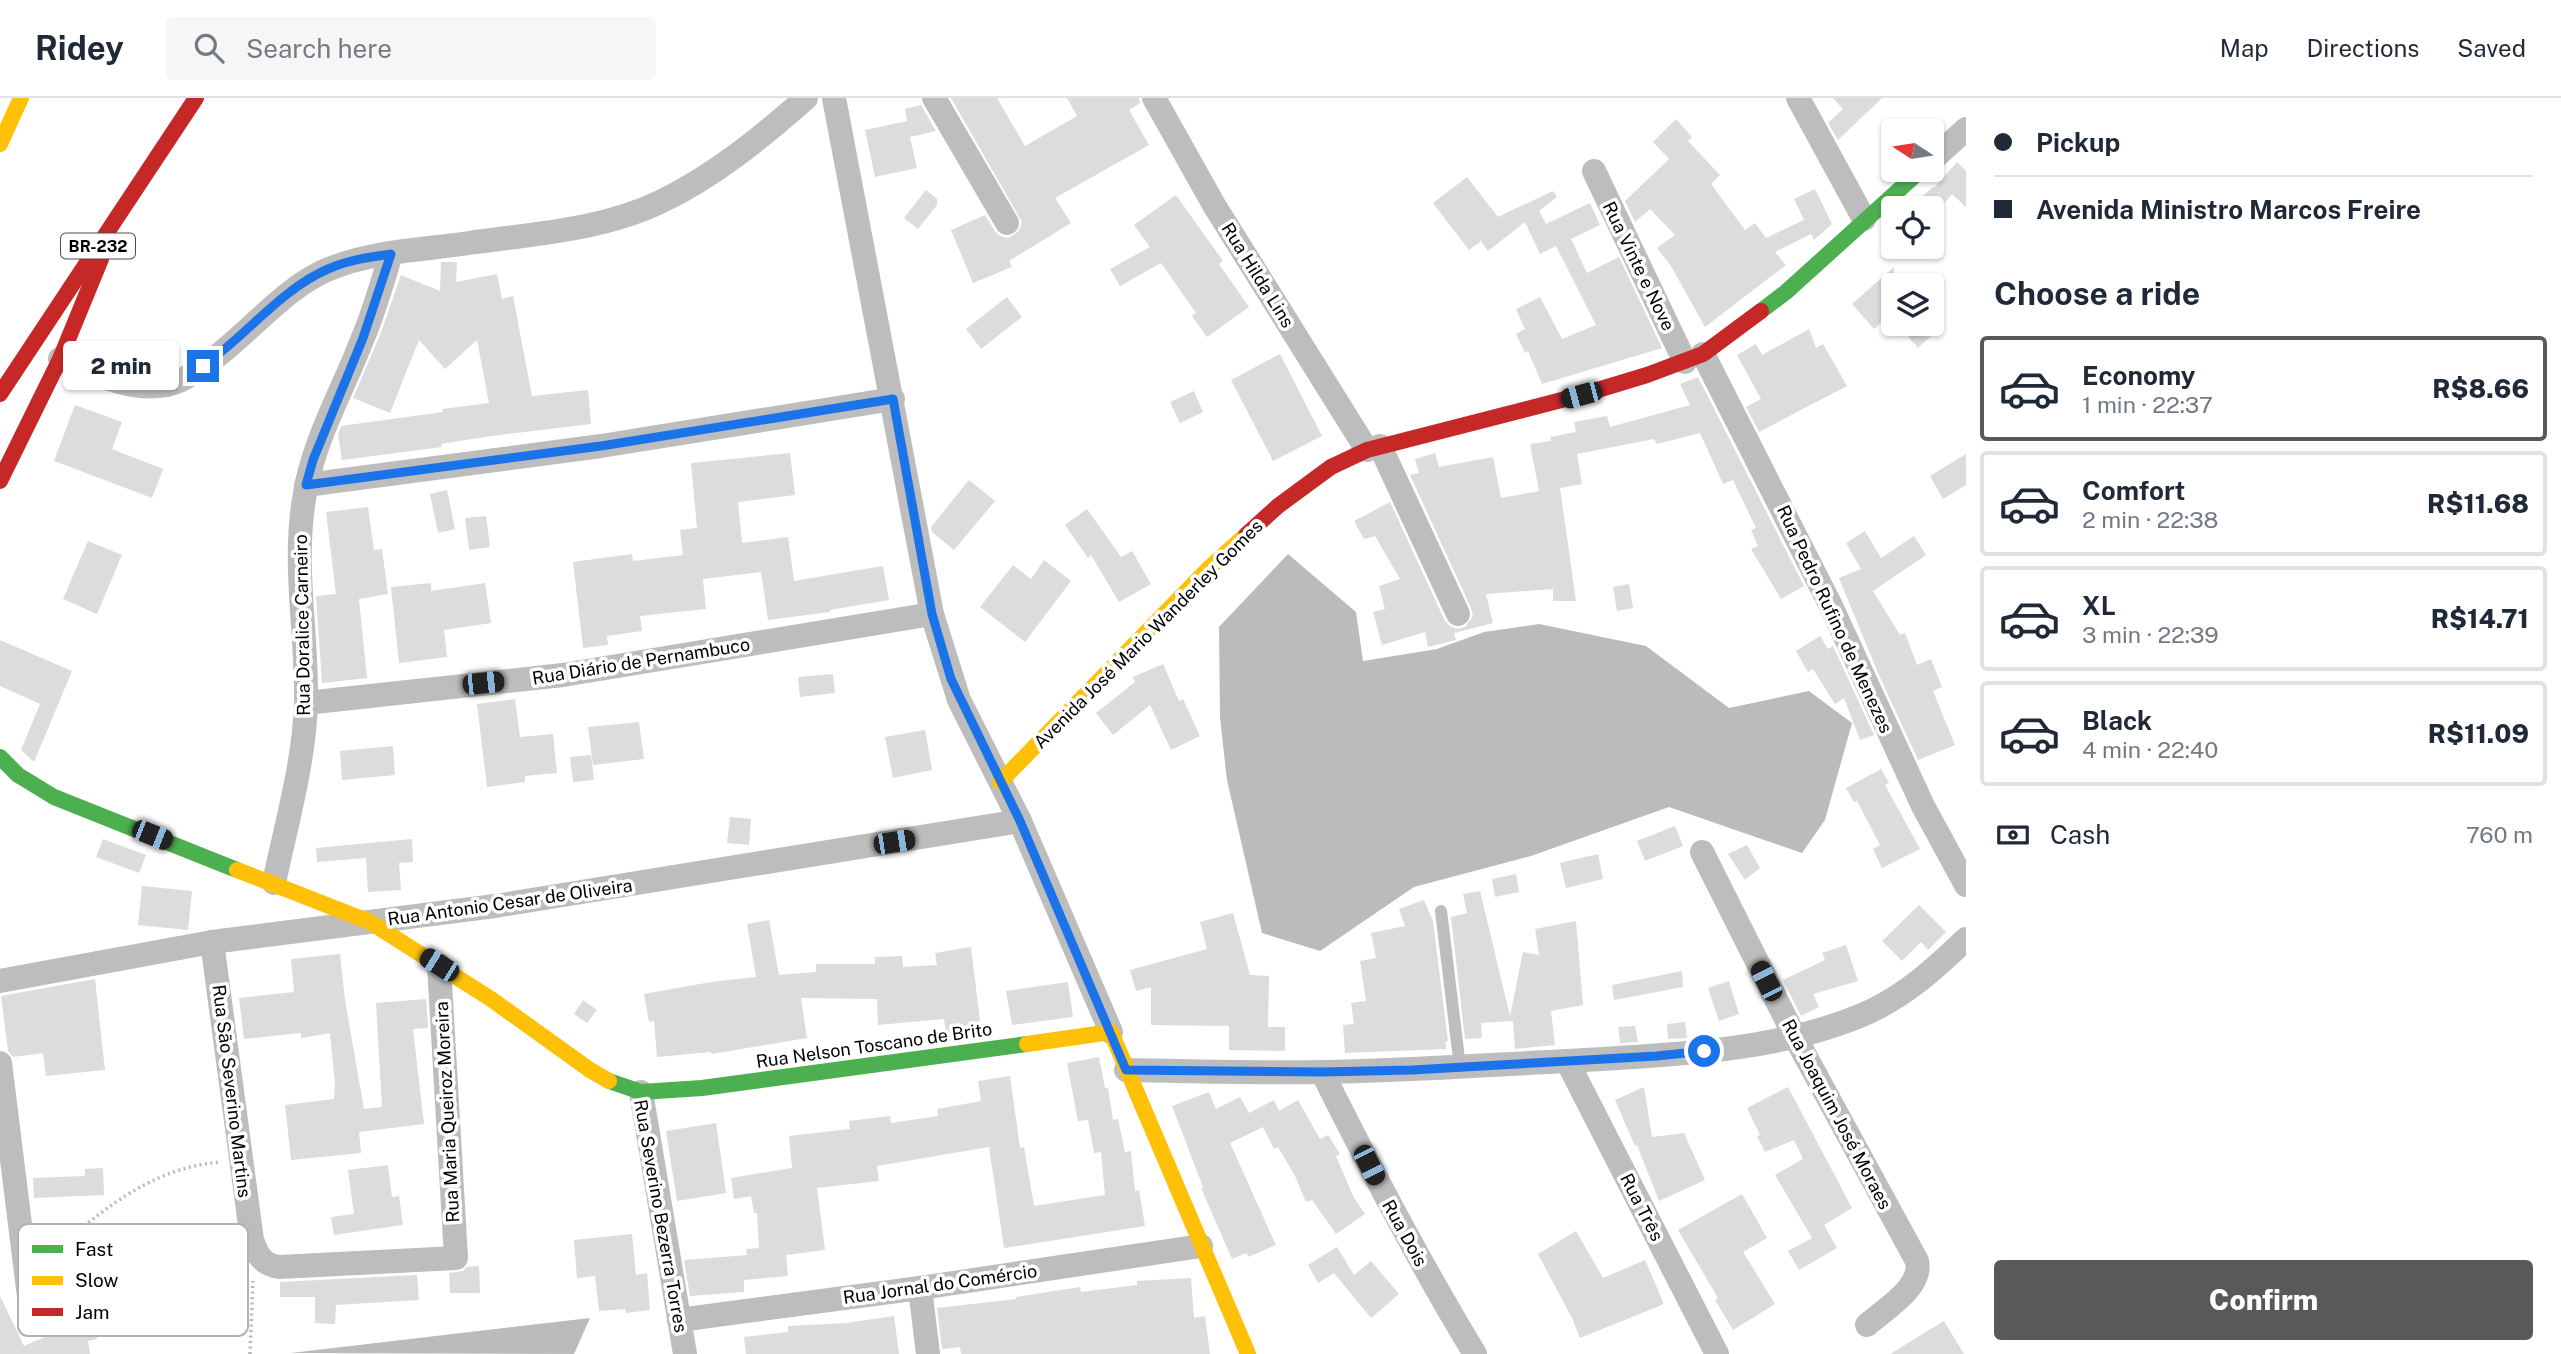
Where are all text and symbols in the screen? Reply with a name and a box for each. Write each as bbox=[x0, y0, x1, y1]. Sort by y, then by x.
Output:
search box bbox=[166, 17, 656, 80]
text: Ridey bbox=[35, 29, 124, 67]
icon: search bbox=[190, 29, 228, 67]
text: Search here bbox=[246, 33, 392, 64]
text: Map bbox=[2220, 34, 2269, 62]
text: Directions bbox=[2307, 34, 2419, 62]
text: Saved bbox=[2457, 34, 2526, 62]
north arrow bbox=[1881, 119, 1944, 182]
map controls bbox=[1881, 119, 1944, 336]
text: Pickup bbox=[2036, 127, 2120, 158]
text: Avenida Ministro Marcos Freire bbox=[2036, 194, 2421, 225]
button: locate bbox=[1881, 196, 1944, 259]
street label: Rua Vinte e Nove bbox=[1599, 198, 1679, 334]
street label: Rua Hilda Lins bbox=[1217, 219, 1299, 331]
road number: BR-232 bbox=[61, 234, 135, 258]
button: layers bbox=[1881, 273, 1944, 336]
text: Choose a ride bbox=[1994, 275, 2200, 312]
callout: 2 min bbox=[63, 342, 178, 390]
route end bbox=[187, 350, 219, 382]
text: 2 min bbox=[90, 352, 152, 379]
icon: car bbox=[1998, 357, 2061, 420]
text: Economy bbox=[2082, 360, 2195, 391]
text: R$8.66 bbox=[2432, 373, 2529, 404]
car bbox=[1558, 379, 1605, 411]
text: 1 min · 22:37 bbox=[2082, 391, 2213, 418]
icon: car bbox=[1998, 472, 2061, 535]
text: Comfort bbox=[2082, 475, 2185, 506]
text: R$11.68 bbox=[2427, 488, 2529, 519]
street label: Rua Pedro Rufino de Menezes bbox=[1773, 502, 1897, 736]
text: 2 min · 22:38 bbox=[2082, 506, 2218, 533]
street label: Avenida José Mario Wanderley Gomes bbox=[1029, 515, 1267, 753]
street label: Rua Doralice Carneiro bbox=[290, 534, 314, 716]
icon: car bbox=[1998, 587, 2061, 650]
text: XL bbox=[2082, 590, 2116, 621]
text: R$14.71 bbox=[2431, 603, 2529, 634]
text: 3 min · 22:39 bbox=[2082, 621, 2219, 648]
street label: Rua Diário de Pernambuco bbox=[531, 633, 751, 689]
car bbox=[462, 670, 505, 696]
icon: car bbox=[1998, 702, 2061, 765]
text: Black bbox=[2082, 705, 2152, 736]
text: R$11.09 bbox=[2428, 718, 2529, 749]
text: 4 min · 22:40 bbox=[2082, 736, 2218, 763]
icon: cash bbox=[1994, 816, 2032, 854]
car bbox=[129, 817, 176, 853]
text: Cash bbox=[2050, 819, 2110, 850]
text: 760 m bbox=[2466, 821, 2533, 848]
car bbox=[872, 828, 917, 856]
street label: Rua Antonio Cesar de Oliveira bbox=[386, 874, 634, 930]
car bbox=[416, 945, 463, 985]
car bbox=[1748, 958, 1785, 1004]
street label: Rua São Severino Martins bbox=[209, 983, 255, 1199]
street label: Rua Maria Queiroz Moreira bbox=[431, 1001, 463, 1223]
street label: Rua Joaquim José Moraes bbox=[1778, 1015, 1896, 1213]
street label: Rua Nelson Toscano de Brito bbox=[755, 1018, 993, 1072]
route start bbox=[1688, 1035, 1720, 1067]
street label: Rua Severino Bezerra Torres bbox=[630, 1098, 692, 1334]
car bbox=[1351, 1142, 1388, 1188]
street label: Rua Três bbox=[1616, 1170, 1668, 1244]
street label: Rua Dois bbox=[1378, 1196, 1432, 1270]
legend bbox=[18, 1224, 248, 1336]
text: Fast bbox=[75, 1238, 113, 1260]
street label: Rua Jornal do Comércio bbox=[842, 1260, 1038, 1308]
button: Confirm bbox=[1994, 1260, 2533, 1340]
text: Slow bbox=[75, 1269, 119, 1291]
text: Jam bbox=[75, 1301, 109, 1323]

